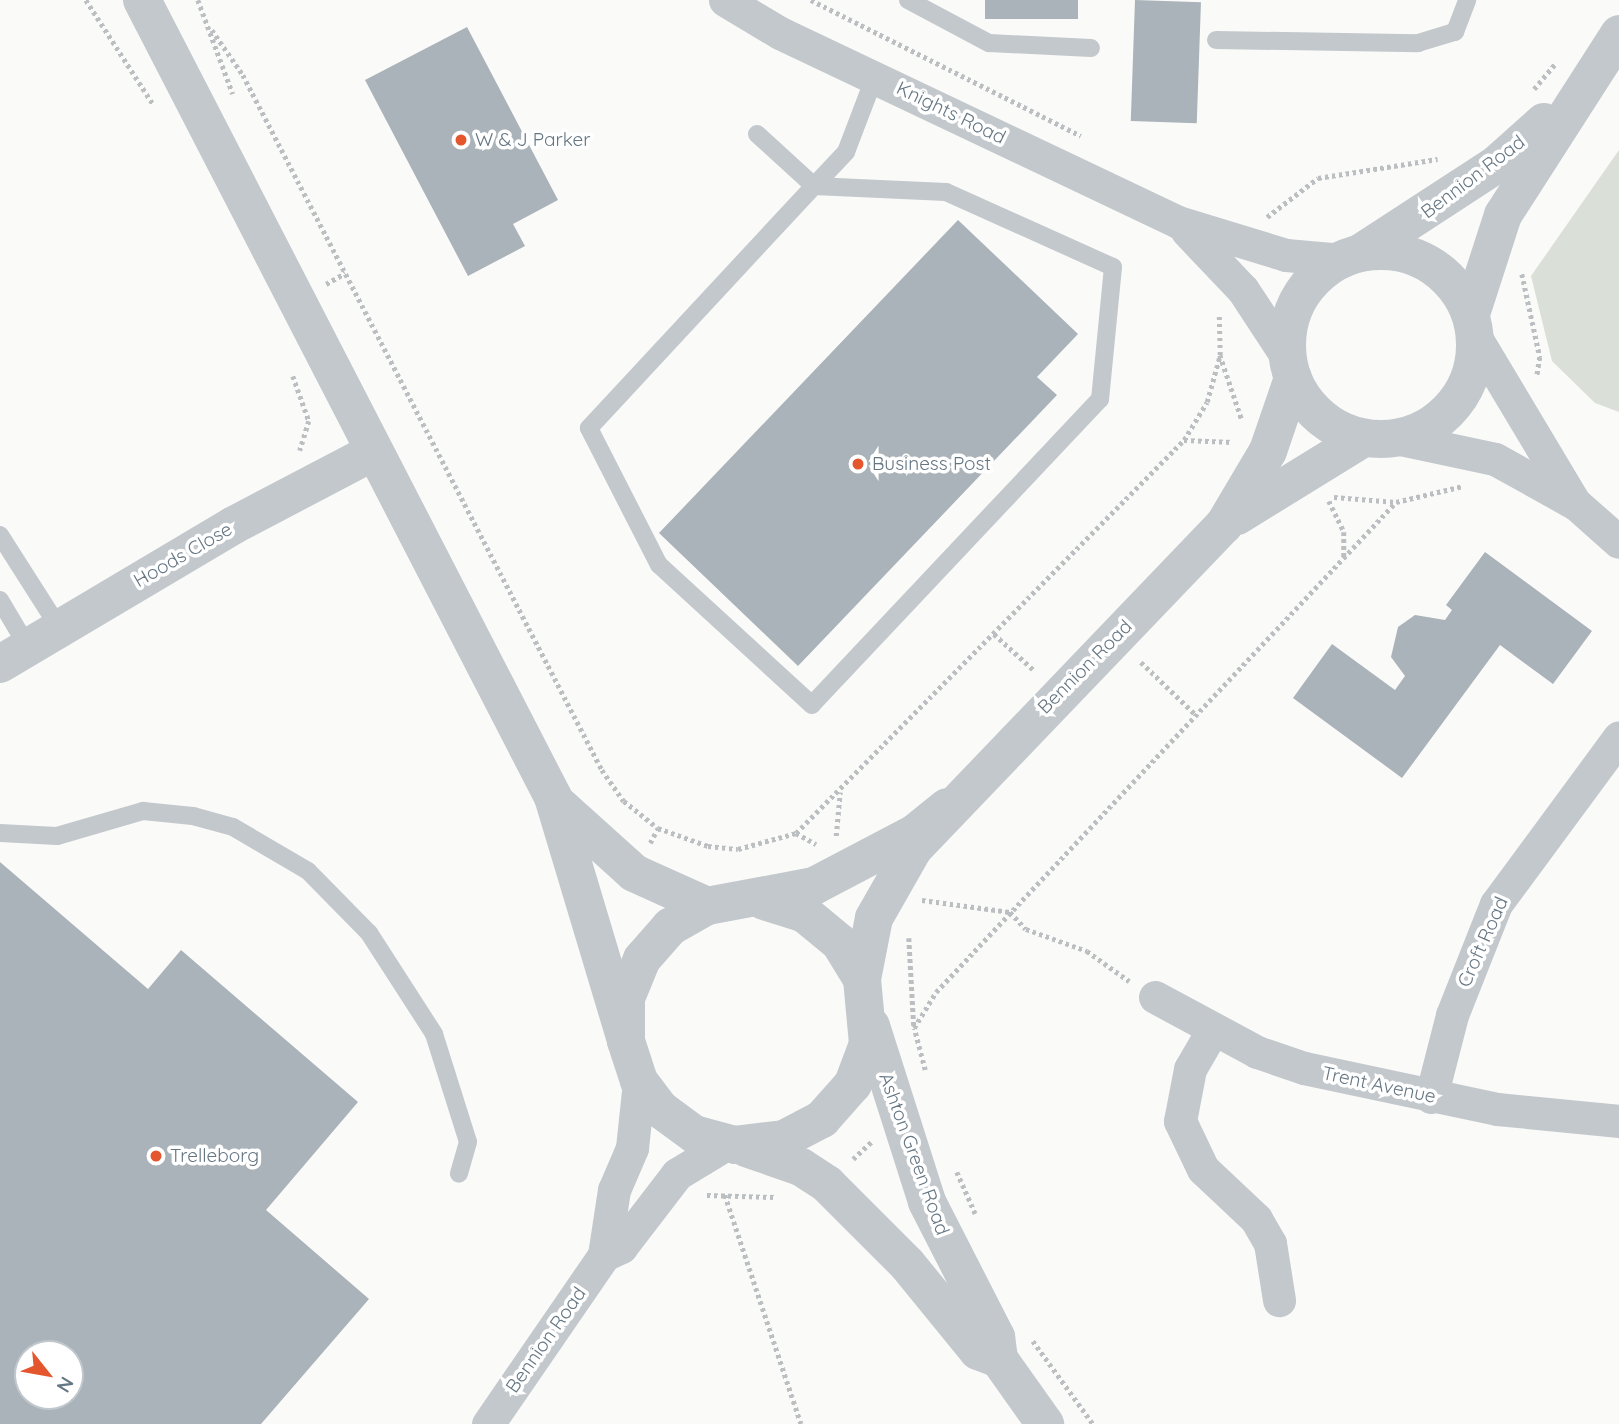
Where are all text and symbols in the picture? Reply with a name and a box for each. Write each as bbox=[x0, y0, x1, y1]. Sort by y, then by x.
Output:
street label: Knights Road bbox=[893, 77, 1009, 149]
place label: W & J Parker bbox=[475, 129, 591, 151]
street label: Bennion Road bbox=[1417, 131, 1529, 223]
marker: W & J Parker bbox=[453, 132, 469, 148]
place label: Business Post bbox=[872, 453, 991, 475]
marker: Business Post bbox=[850, 456, 866, 472]
street label: Hoods Close bbox=[130, 518, 236, 592]
street label: Bennion Road bbox=[1033, 615, 1137, 719]
street label: Croft Road bbox=[1453, 893, 1513, 991]
street label: Trent Avenue bbox=[1320, 1062, 1438, 1108]
street label: Ashton Green Road bbox=[874, 1070, 954, 1238]
place label: Trelleborg bbox=[170, 1145, 259, 1167]
marker: Trelleborg bbox=[148, 1148, 164, 1164]
street label: Bennion Road bbox=[501, 1283, 591, 1397]
north arrow bbox=[14, 1340, 84, 1410]
text: N bbox=[51, 1373, 79, 1397]

